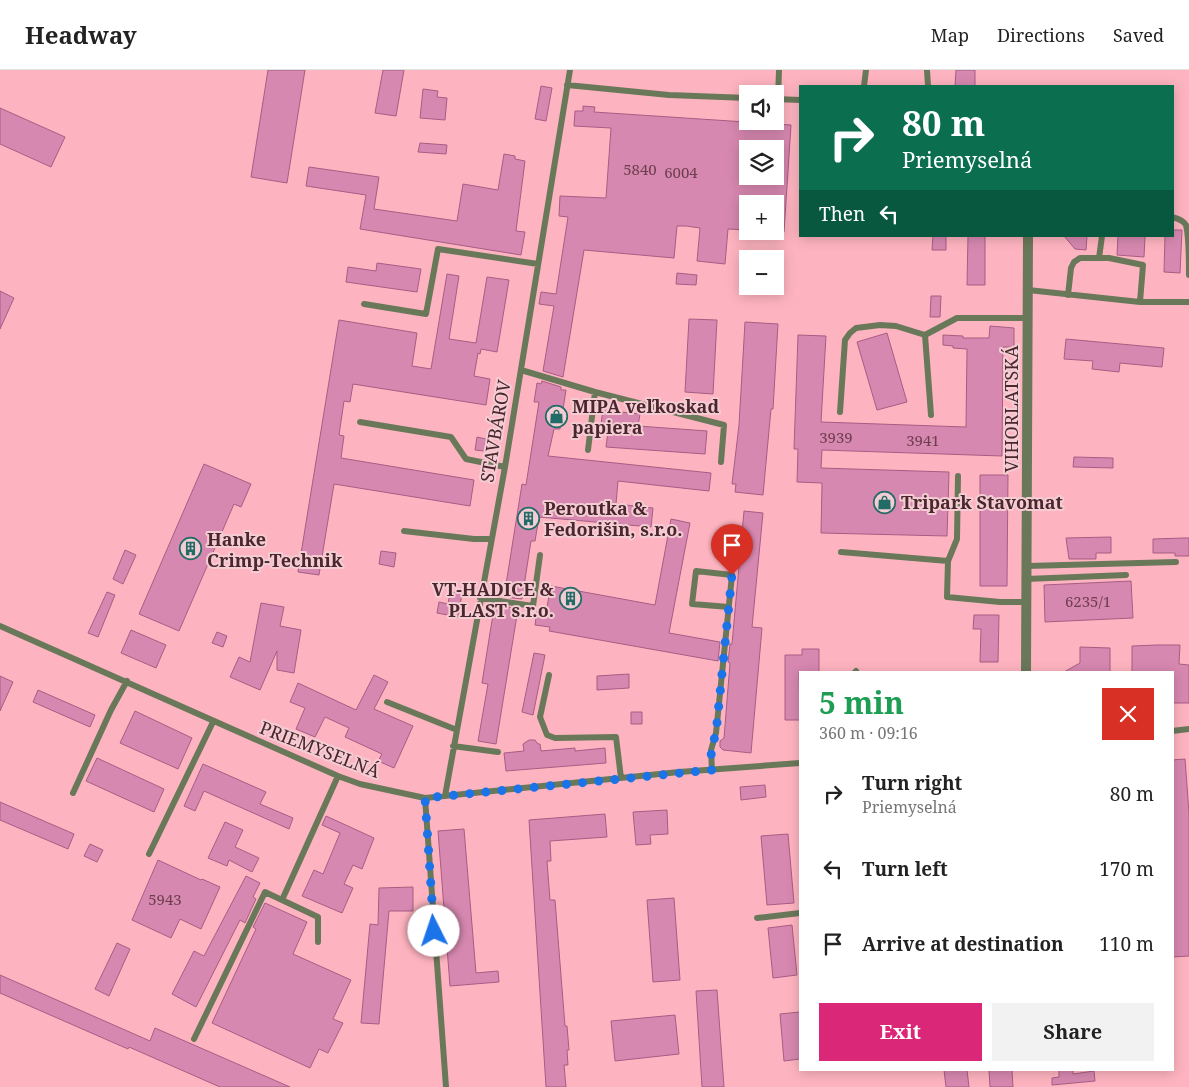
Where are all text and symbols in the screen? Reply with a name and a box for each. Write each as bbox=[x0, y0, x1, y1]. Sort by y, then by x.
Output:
text: Headway bbox=[25, 18, 137, 51]
text: Map bbox=[931, 23, 969, 47]
text: Directions bbox=[997, 23, 1085, 47]
text: Saved bbox=[1113, 23, 1164, 47]
map controls bbox=[739, 85, 784, 295]
button: sound bbox=[739, 85, 784, 130]
text: 80 m bbox=[902, 99, 985, 146]
icon: right bbox=[819, 105, 884, 170]
button: layers bbox=[739, 140, 784, 185]
text: Priemyselná bbox=[902, 144, 1032, 174]
house number: 5840 bbox=[623, 159, 657, 179]
house number: 6004 bbox=[664, 162, 698, 182]
button: + bbox=[739, 195, 784, 240]
icon: left bbox=[875, 200, 903, 228]
text: Then bbox=[819, 201, 865, 227]
button: − bbox=[739, 250, 784, 295]
street label: VIHORLATSKÁ bbox=[999, 345, 1023, 473]
street label: STAVBÁROV bbox=[474, 377, 516, 484]
place label: MIPA veľkoskad papiera bbox=[572, 394, 719, 439]
shop icon: MIPA veľkoskad papiera bbox=[544, 404, 568, 428]
house number: 3939 bbox=[819, 427, 853, 447]
house number: 3941 bbox=[906, 430, 940, 450]
shop icon: Tripark Stavomat bbox=[873, 490, 897, 514]
place label: Tripark Stavomat bbox=[901, 490, 1063, 514]
place label: Peroutka & Fedorišin, s.r.o. bbox=[544, 496, 683, 541]
building icon: Peroutka & Fedorišin, s.r.o. bbox=[516, 506, 540, 530]
pin bbox=[711, 524, 753, 575]
place label: Hanke Crimp-Technik bbox=[207, 527, 343, 572]
icon: arrive bbox=[718, 531, 746, 559]
building icon: Hanke Crimp-Technik bbox=[179, 537, 203, 561]
place label: VT-HADICE & PLAST s.r.o. bbox=[432, 577, 555, 622]
building icon: VT-HADICE & PLAST s.r.o. bbox=[558, 587, 582, 611]
house number: 6235/1 bbox=[1065, 591, 1111, 611]
text: 5 min bbox=[819, 682, 904, 723]
button: close bbox=[1102, 688, 1154, 740]
street label: PRIEMYSELNÁ bbox=[256, 715, 384, 783]
text: 360 m · 09:16 bbox=[819, 722, 918, 744]
text: Turn right bbox=[862, 770, 962, 796]
icon: right bbox=[819, 780, 847, 808]
text: 80 m bbox=[1110, 781, 1154, 807]
text: Priemyselná bbox=[862, 796, 957, 818]
icon: left bbox=[819, 855, 847, 883]
text: Turn left bbox=[862, 856, 948, 882]
text: 170 m bbox=[1099, 856, 1154, 882]
house number: 5943 bbox=[148, 889, 182, 909]
position arrow bbox=[407, 904, 459, 956]
icon: arrive bbox=[819, 930, 847, 958]
text: Arrive at destination bbox=[862, 931, 1064, 957]
text: 110 m bbox=[1099, 931, 1154, 957]
button: Exit bbox=[819, 1003, 982, 1061]
button: Share bbox=[992, 1003, 1154, 1061]

